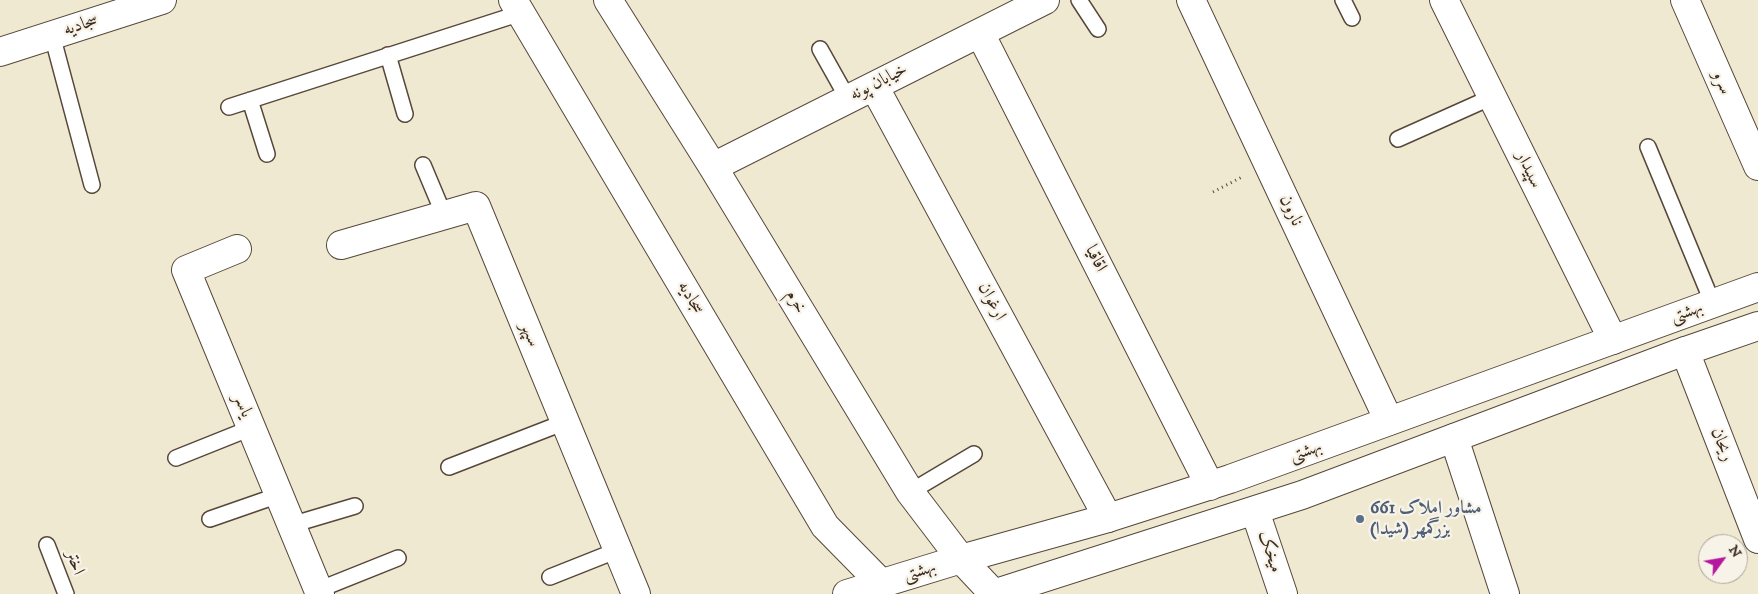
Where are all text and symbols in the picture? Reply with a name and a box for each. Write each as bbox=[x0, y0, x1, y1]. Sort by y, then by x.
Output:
street label: سجادیه bbox=[61, 10, 101, 42]
street label: خیابان پونه bbox=[847, 59, 911, 107]
street label: سرو bbox=[1706, 68, 1736, 98]
street label: سپیدار bbox=[1510, 148, 1546, 192]
street label: نارون bbox=[1273, 192, 1307, 230]
street label: اقاقیا bbox=[1079, 242, 1111, 276]
street label: سجادیه bbox=[672, 277, 708, 319]
street label: ارغوان bbox=[972, 279, 1010, 325]
street label: خرم bbox=[780, 286, 810, 318]
street label: بهشتی bbox=[1668, 297, 1706, 329]
street label: سپهر bbox=[514, 320, 544, 350]
street label: یاسر bbox=[228, 391, 256, 421]
street label: ریحان bbox=[1705, 425, 1737, 465]
street label: بهشتی bbox=[1287, 436, 1325, 468]
place label: مشاور املاک 661 بزرگمهر (شیدا) bbox=[1370, 498, 1481, 540]
marker: مشاور املاک 661 بزرگمهر (شیدا) bbox=[1354, 513, 1366, 525]
street label: میخک bbox=[1252, 528, 1286, 576]
north arrow bbox=[1698, 534, 1748, 584]
text: N bbox=[1724, 542, 1746, 561]
street label: اختر bbox=[59, 548, 89, 578]
street label: بهشتی bbox=[901, 557, 939, 587]

